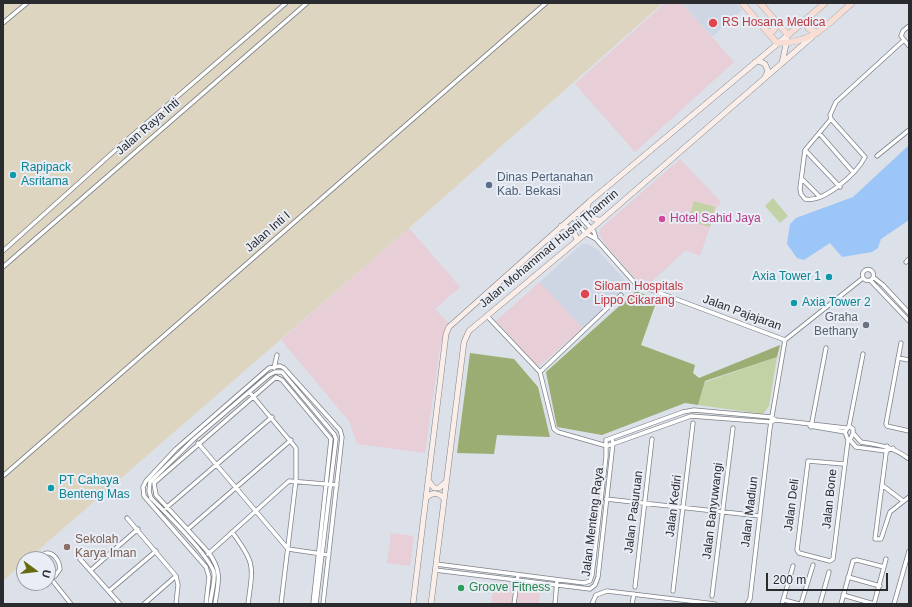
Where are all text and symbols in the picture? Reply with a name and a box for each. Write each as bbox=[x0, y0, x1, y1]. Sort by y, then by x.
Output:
place label: RS Hosana Medica bbox=[722, 16, 825, 30]
marker: RS Hosana Medica bbox=[707, 17, 719, 29]
street label: Jalan Raya Inti bbox=[113, 96, 183, 158]
place label: Rapipack Asritama bbox=[21, 161, 71, 189]
marker: Rapipack Asritama bbox=[8, 170, 18, 180]
place label: Dinas Pertanahan Kab. Bekasi bbox=[497, 171, 593, 199]
marker: Dinas Pertanahan Kab. Bekasi bbox=[484, 180, 494, 190]
street label: Jalan Mohammad Husni Thamrin bbox=[477, 187, 621, 311]
street label: Jalan Inti I bbox=[243, 209, 293, 255]
place label: Hotel Sahid Jaya bbox=[670, 212, 761, 226]
marker: Hotel Sahid Jaya bbox=[657, 214, 667, 224]
place label: Axia Tower 1 bbox=[752, 270, 821, 284]
marker: Axia Tower 1 bbox=[824, 272, 834, 282]
place label: Siloam Hospitals Lippo Cikarang bbox=[594, 280, 683, 308]
marker: Siloam Hospitals Lippo Cikarang bbox=[579, 288, 591, 300]
street label: Jalan Pajajaran bbox=[701, 292, 783, 334]
place label: Axia Tower 2 bbox=[802, 296, 871, 310]
marker: Axia Tower 2 bbox=[789, 298, 799, 308]
place label: Graha Bethany bbox=[814, 311, 858, 339]
marker: Graha Bethany bbox=[861, 320, 871, 330]
street label: Jalan Banyuwangi bbox=[700, 462, 726, 560]
street label: Jalan Menteng Raya bbox=[579, 466, 607, 578]
street label: Jalan Bone bbox=[820, 468, 840, 530]
street label: Jalan Pasuruan bbox=[622, 470, 646, 554]
place label: PT Cahaya Benteng Mas bbox=[59, 474, 130, 502]
street label: Jalan Kediri bbox=[663, 474, 685, 538]
street label: Jalan Madiun bbox=[739, 476, 761, 548]
street label: Jalan Deli bbox=[782, 478, 802, 532]
marker: PT Cahaya Benteng Mas bbox=[46, 483, 56, 493]
place label: Sekolah Karya Iman bbox=[75, 533, 136, 561]
marker: Sekolah Karya Iman bbox=[62, 542, 72, 552]
north arrow bbox=[16, 551, 56, 591]
scale bar bbox=[768, 565, 890, 591]
text: U bbox=[40, 568, 53, 579]
text: 200 m bbox=[773, 573, 806, 587]
place label: Groove Fitness bbox=[469, 581, 550, 595]
marker: Groove Fitness bbox=[456, 583, 466, 593]

